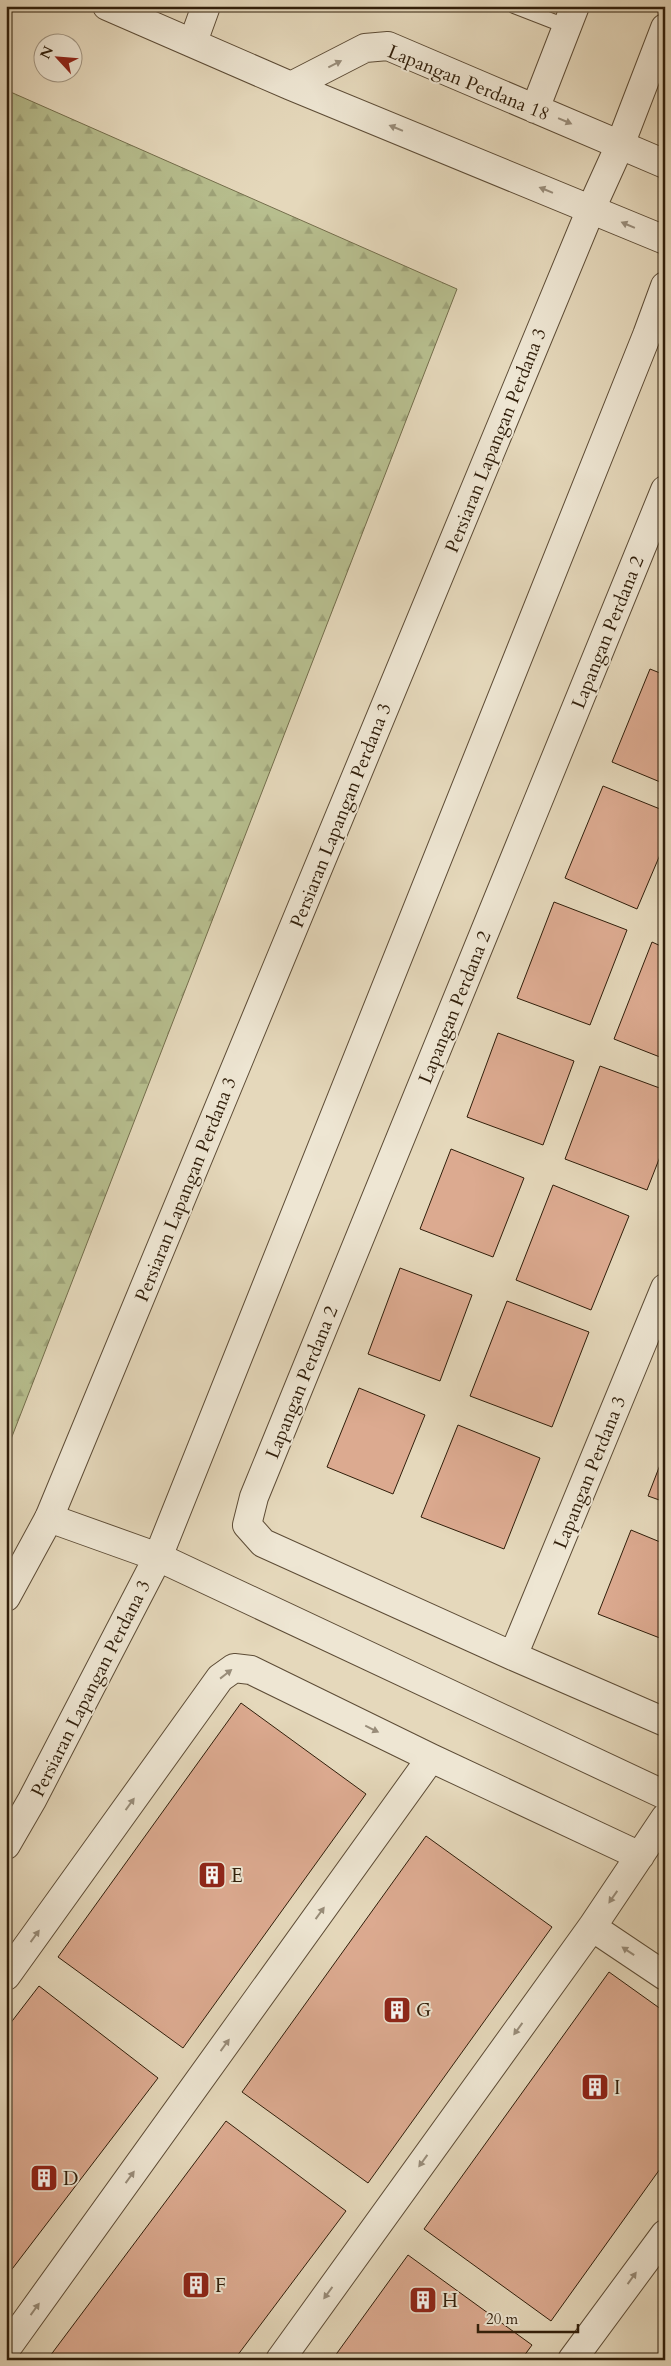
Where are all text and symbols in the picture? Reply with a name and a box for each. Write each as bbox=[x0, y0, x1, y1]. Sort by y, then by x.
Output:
north arrow bbox=[32, 32, 82, 82]
street label: Lapangan Perdana 18 bbox=[384, 39, 553, 127]
text: N bbox=[36, 43, 58, 62]
one-way arrow bbox=[328, 60, 342, 68]
one-way arrow bbox=[558, 118, 572, 126]
one-way arrow bbox=[389, 124, 403, 132]
one-way arrow bbox=[539, 186, 553, 194]
one-way arrow bbox=[621, 220, 635, 228]
street label: Persiaran Lapangan Perdana 3 bbox=[439, 324, 553, 557]
street label: Lapangan Perdana 2 bbox=[565, 552, 651, 713]
street label: Persiaran Lapangan Perdana 3 bbox=[284, 699, 398, 932]
street label: Lapangan Perdana 2 bbox=[412, 927, 498, 1088]
street label: Persiaran Lapangan Perdana 3 bbox=[129, 1073, 243, 1306]
street label: Lapangan Perdana 2 bbox=[259, 1302, 345, 1463]
street label: Lapangan Perdana 3 bbox=[547, 1392, 632, 1553]
street label: Persiaran Lapangan Perdana 3 bbox=[25, 1575, 157, 1801]
one-way arrow bbox=[219, 1669, 233, 1679]
one-way arrow bbox=[365, 1725, 379, 1733]
one-way arrow bbox=[124, 1798, 135, 1811]
building icon: E bbox=[197, 1860, 227, 1890]
place label: E bbox=[231, 1863, 243, 1889]
one-way arrow bbox=[608, 1890, 617, 1903]
one-way arrow bbox=[314, 1907, 325, 1920]
one-way arrow bbox=[30, 1929, 40, 1943]
one-way arrow bbox=[621, 1946, 635, 1956]
building icon: G bbox=[382, 1995, 412, 2025]
place label: G bbox=[416, 1998, 431, 2024]
one-way arrow bbox=[513, 2022, 523, 2036]
one-way arrow bbox=[219, 2039, 230, 2052]
building icon: I bbox=[580, 2072, 610, 2102]
place label: I bbox=[614, 2075, 621, 2101]
one-way arrow bbox=[418, 2154, 428, 2168]
building icon: D bbox=[29, 2163, 59, 2193]
place label: D bbox=[63, 2166, 78, 2192]
one-way arrow bbox=[125, 2170, 135, 2184]
building icon: F bbox=[181, 2270, 211, 2300]
one-way arrow bbox=[627, 2271, 637, 2285]
place label: F bbox=[215, 2273, 226, 2299]
building icon: H bbox=[408, 2285, 438, 2315]
one-way arrow bbox=[323, 2286, 333, 2300]
place label: H bbox=[442, 2288, 458, 2314]
scale bar bbox=[478, 2301, 578, 2333]
one-way arrow bbox=[30, 2302, 40, 2316]
text: 20 m bbox=[486, 2309, 518, 2329]

